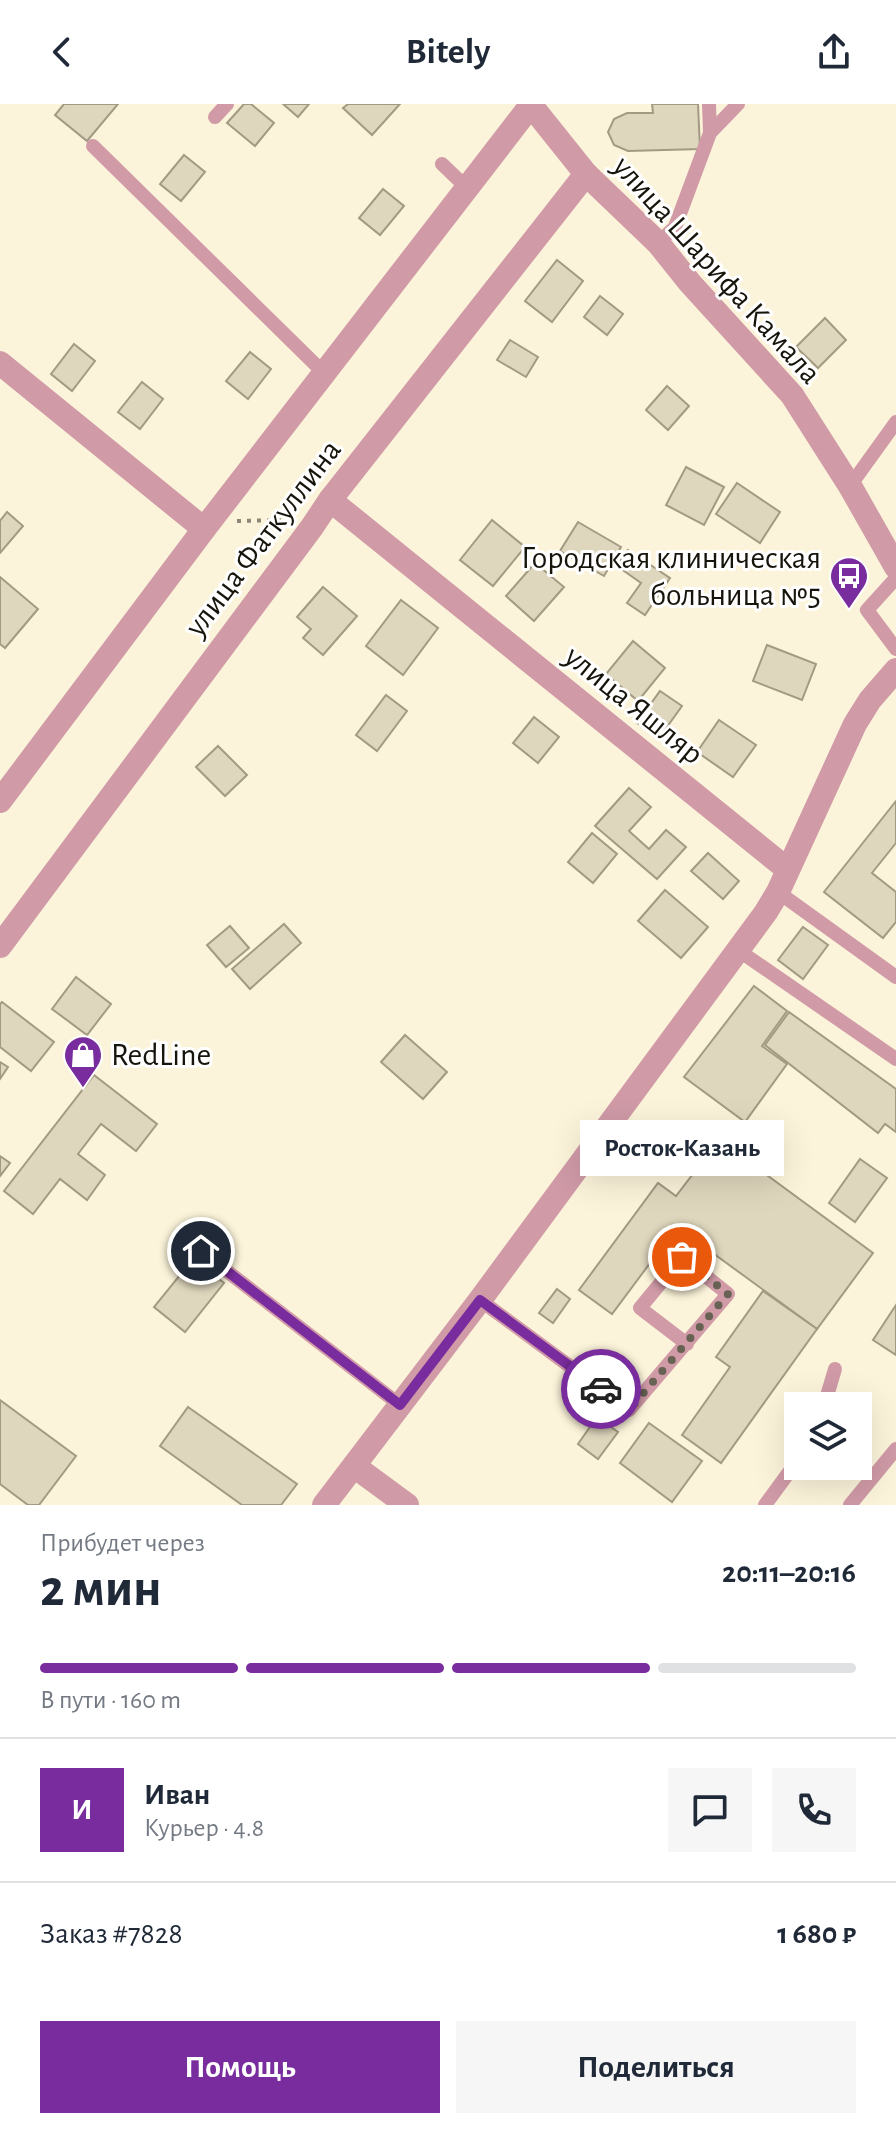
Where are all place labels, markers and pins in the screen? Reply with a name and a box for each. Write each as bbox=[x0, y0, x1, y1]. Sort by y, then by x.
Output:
place label: Городская клиническая больница №5 bbox=[521, 542, 821, 611]
bus stop icon: Городская клиническая больница №5 bbox=[828, 555, 870, 610]
shop icon: RedLine bbox=[62, 1034, 104, 1089]
place label: RedLine bbox=[111, 1039, 211, 1071]
callout: Росток-Казань bbox=[580, 1121, 784, 1177]
pin bbox=[167, 1217, 235, 1285]
pin bbox=[648, 1223, 716, 1291]

